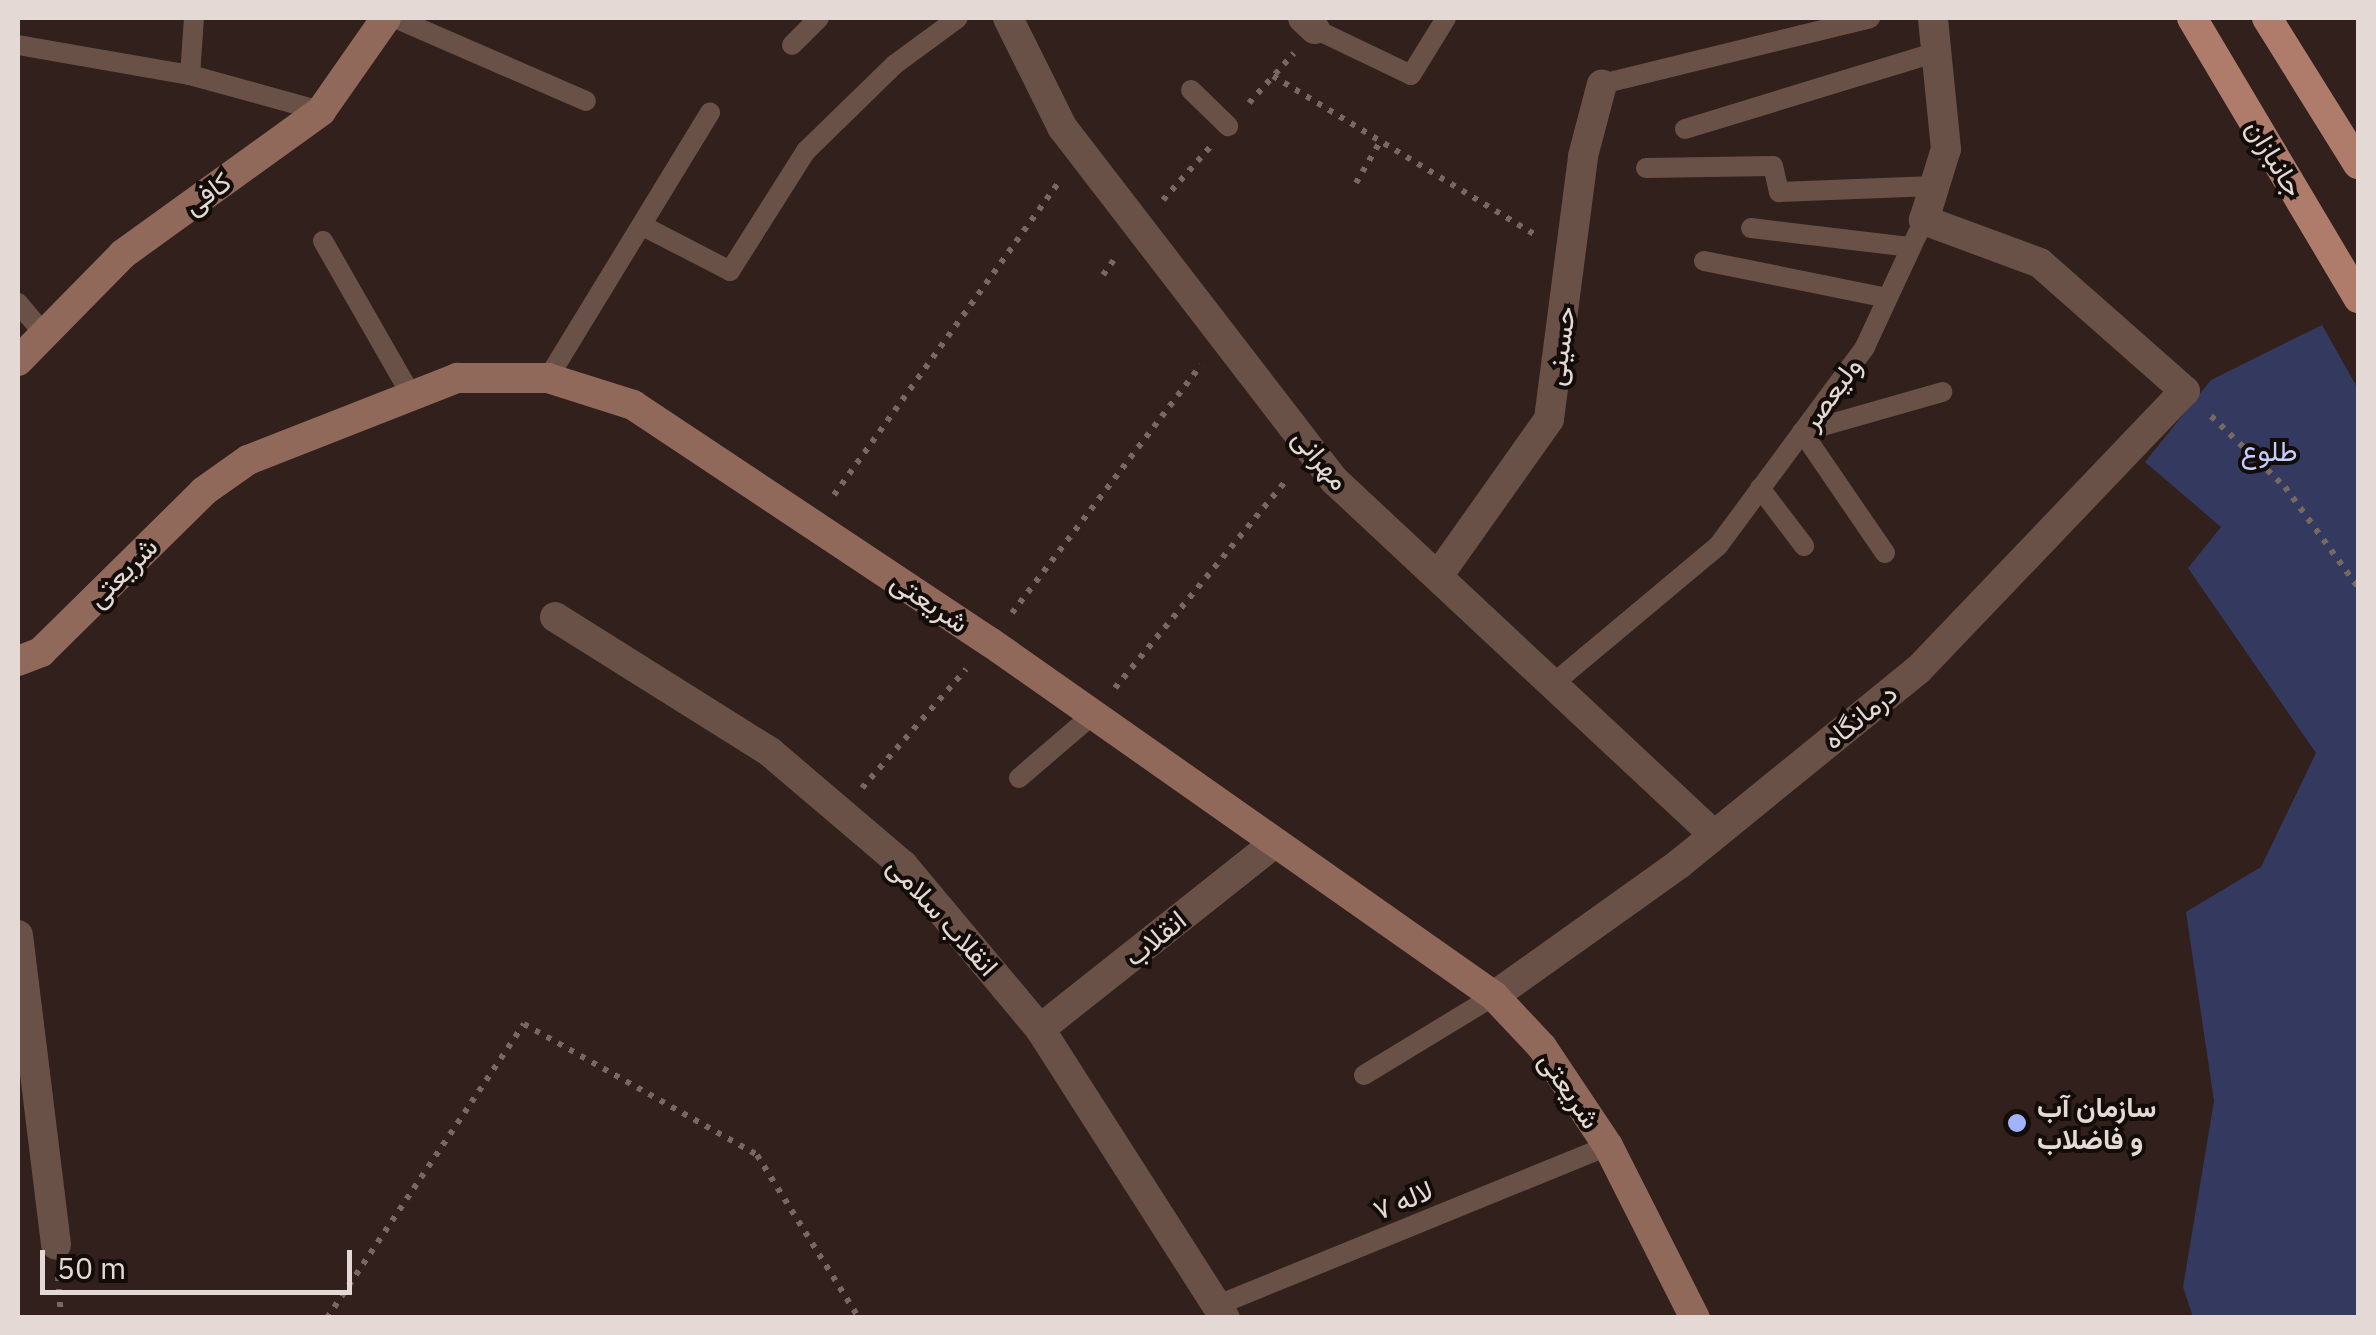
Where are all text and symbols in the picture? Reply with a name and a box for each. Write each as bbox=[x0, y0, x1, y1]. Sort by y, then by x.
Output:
street label: جانبازان bbox=[2239, 113, 2311, 203]
street label: کافی bbox=[177, 165, 237, 221]
street label: حسینی bbox=[1538, 304, 1582, 388]
street label: ولیعصر bbox=[1793, 350, 1869, 436]
street label: مهرانی bbox=[1285, 421, 1357, 497]
park label: طلوع bbox=[2241, 434, 2297, 468]
street label: شریعتی bbox=[80, 530, 164, 614]
street label: شریعتی bbox=[885, 564, 975, 640]
street label: درمانگاه bbox=[1816, 676, 1904, 756]
street label: انقلاب سلامی bbox=[881, 849, 1005, 983]
street label: انقلاب bbox=[1117, 903, 1193, 973]
street label: شریعتی bbox=[1532, 1045, 1608, 1135]
place label: سازمان آب و فاضلاب bbox=[2037, 1090, 2156, 1156]
marker: سازمان آب و فاضلاب bbox=[2006, 1112, 2028, 1134]
street label: لاله ۷ bbox=[1368, 1173, 1438, 1227]
scale bar bbox=[45, 1230, 358, 1292]
text: 50 m bbox=[57, 1248, 126, 1287]

